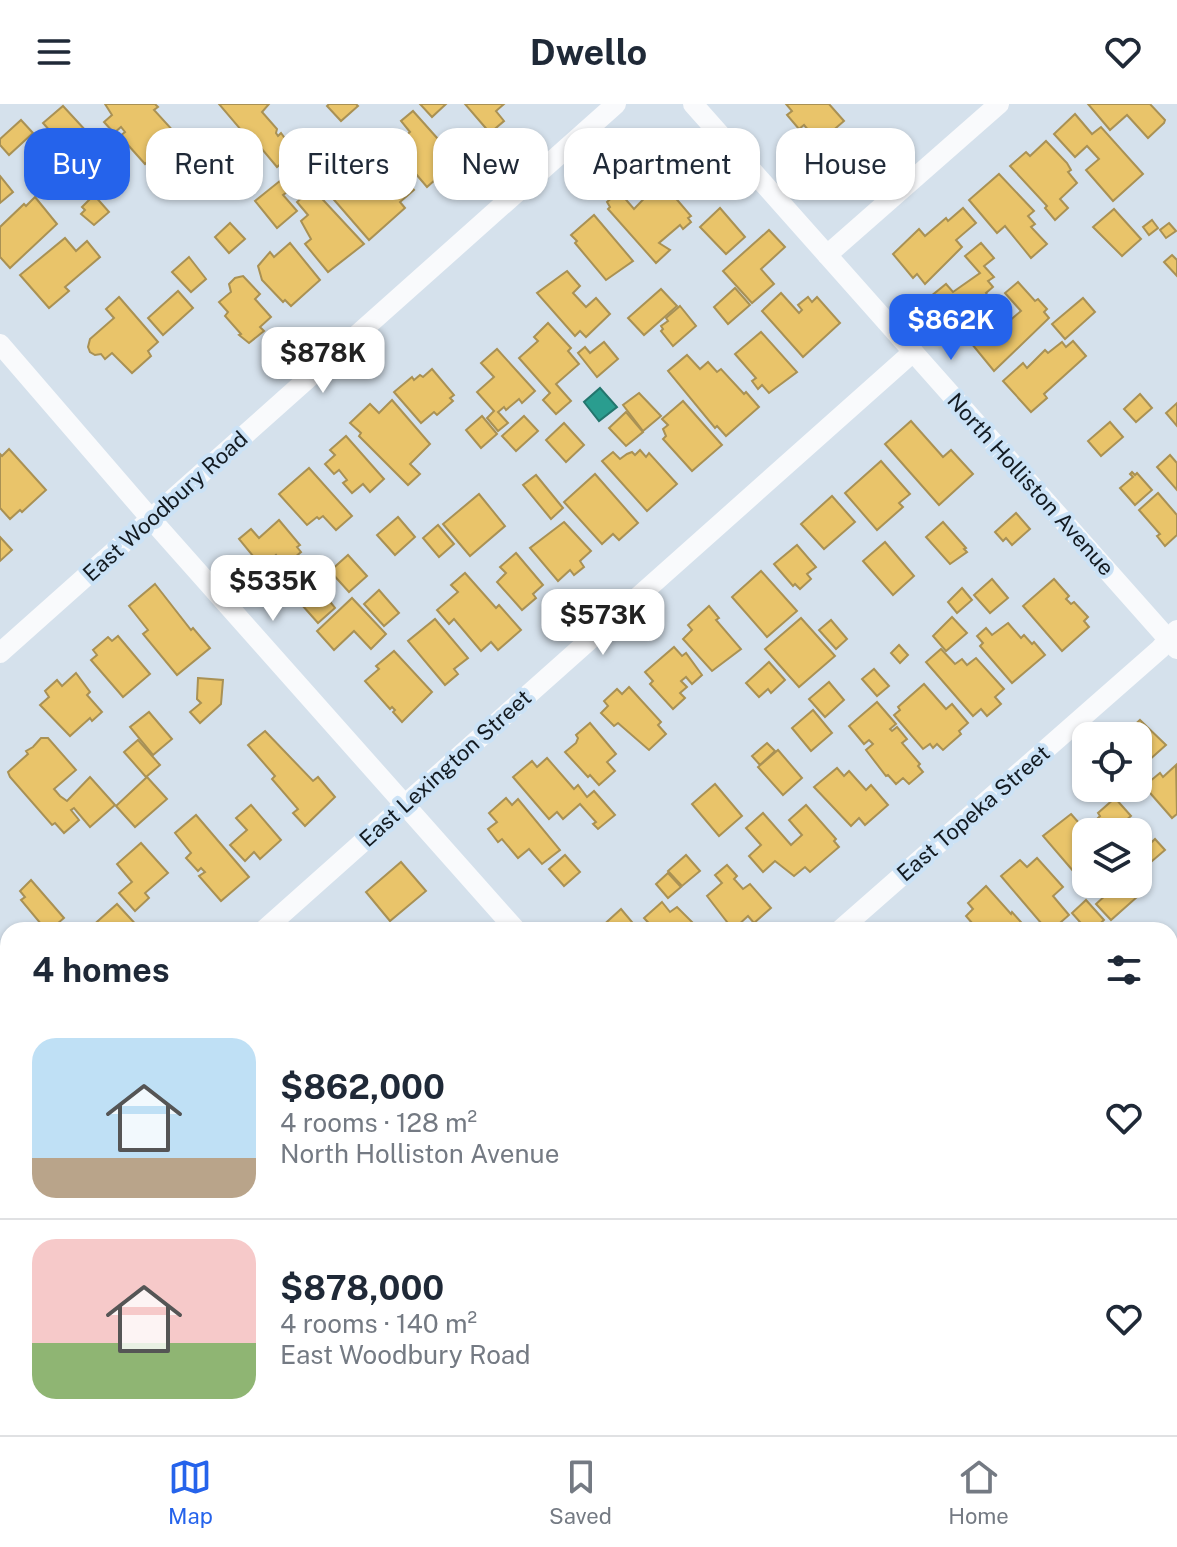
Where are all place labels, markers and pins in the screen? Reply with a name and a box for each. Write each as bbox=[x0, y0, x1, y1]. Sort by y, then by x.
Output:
pin: $862K bbox=[895, 294, 1007, 362]
pin: $878K bbox=[267, 327, 379, 395]
pin: $535K bbox=[217, 555, 329, 623]
pin: $573K bbox=[547, 589, 659, 657]

